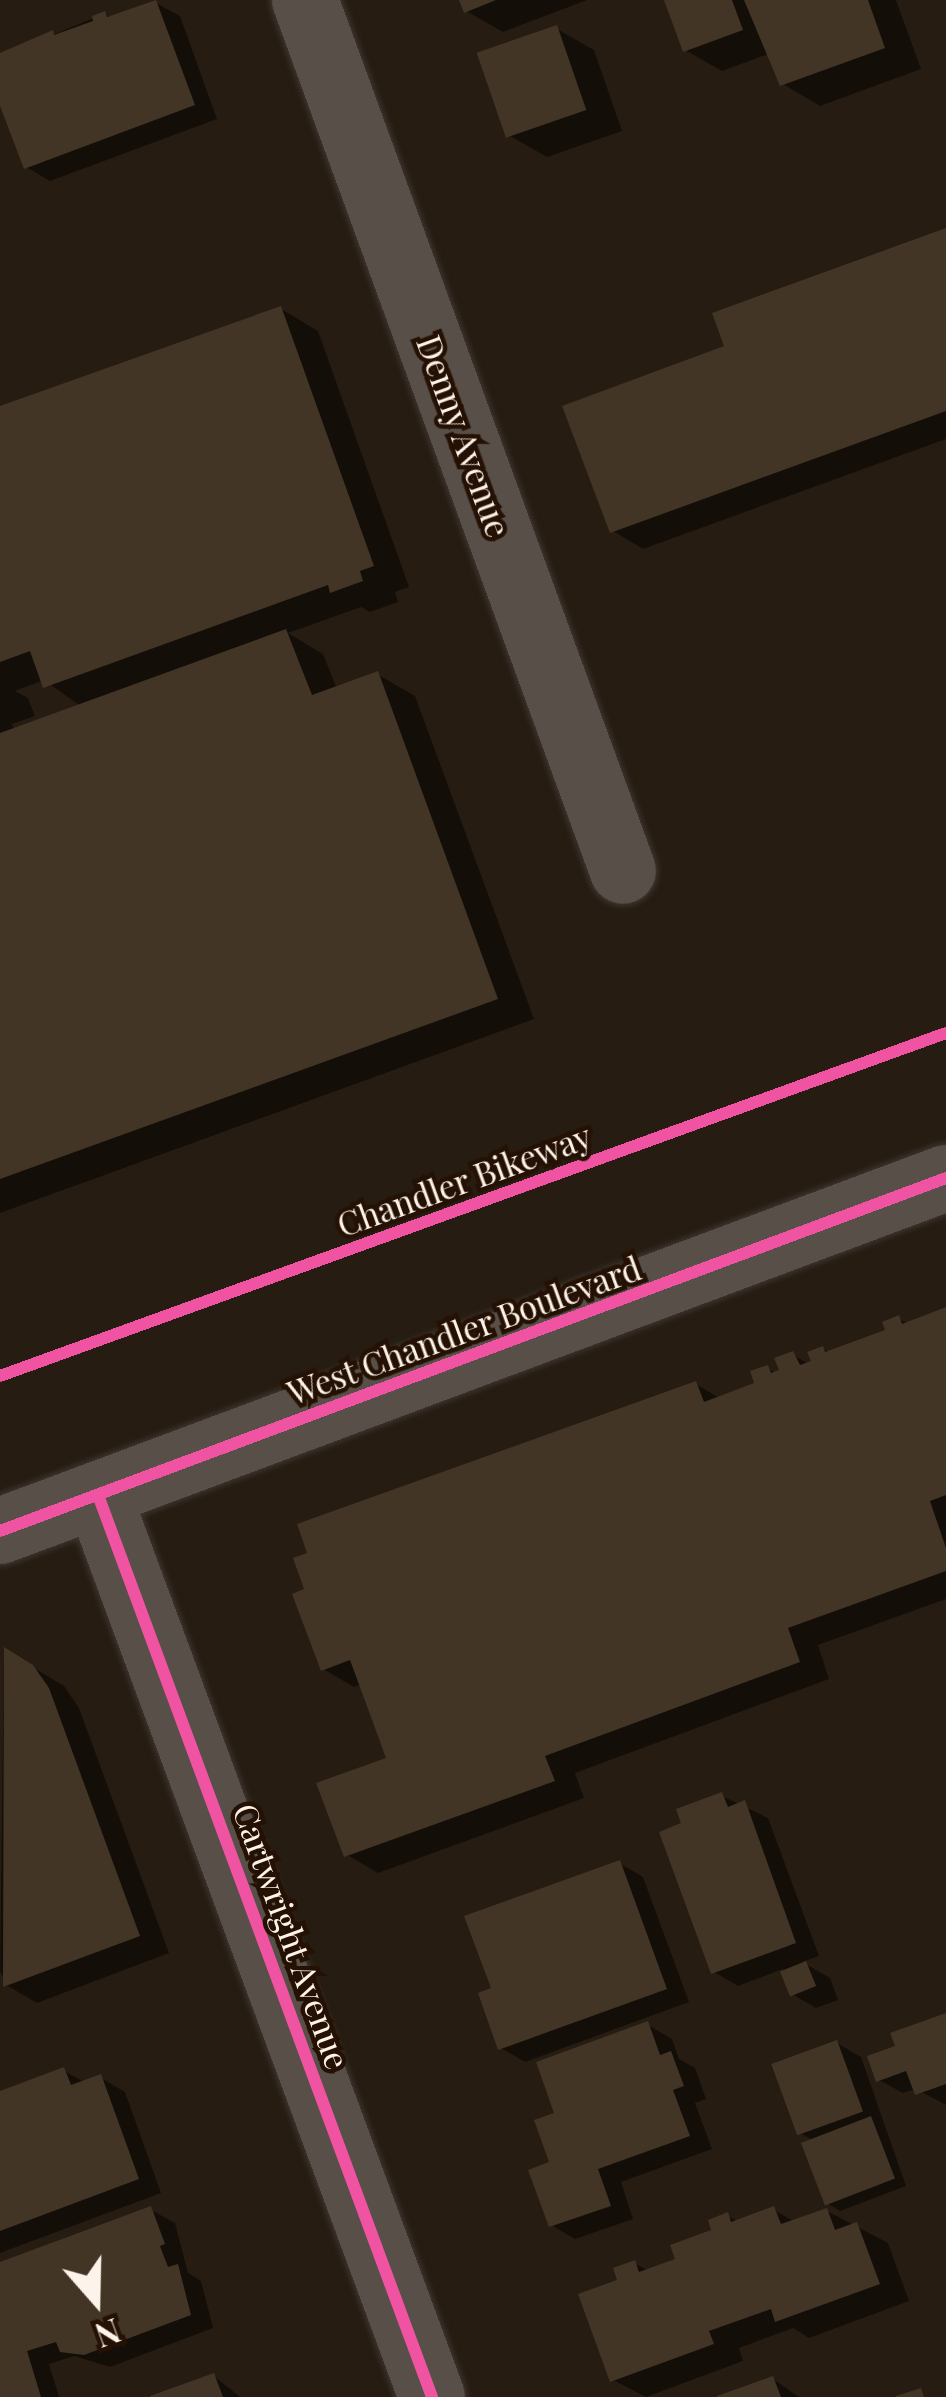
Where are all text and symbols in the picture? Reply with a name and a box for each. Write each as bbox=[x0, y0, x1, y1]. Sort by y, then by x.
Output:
street label: Denny Avenue bbox=[409, 329, 519, 543]
street label: Chandler Bikeway bbox=[331, 1116, 597, 1244]
street label: West Chandler Boulevard bbox=[281, 1247, 647, 1413]
street label: Cartwright Avenue bbox=[225, 1797, 359, 2075]
north arrow bbox=[36, 2241, 156, 2361]
text: N bbox=[90, 2310, 127, 2360]

